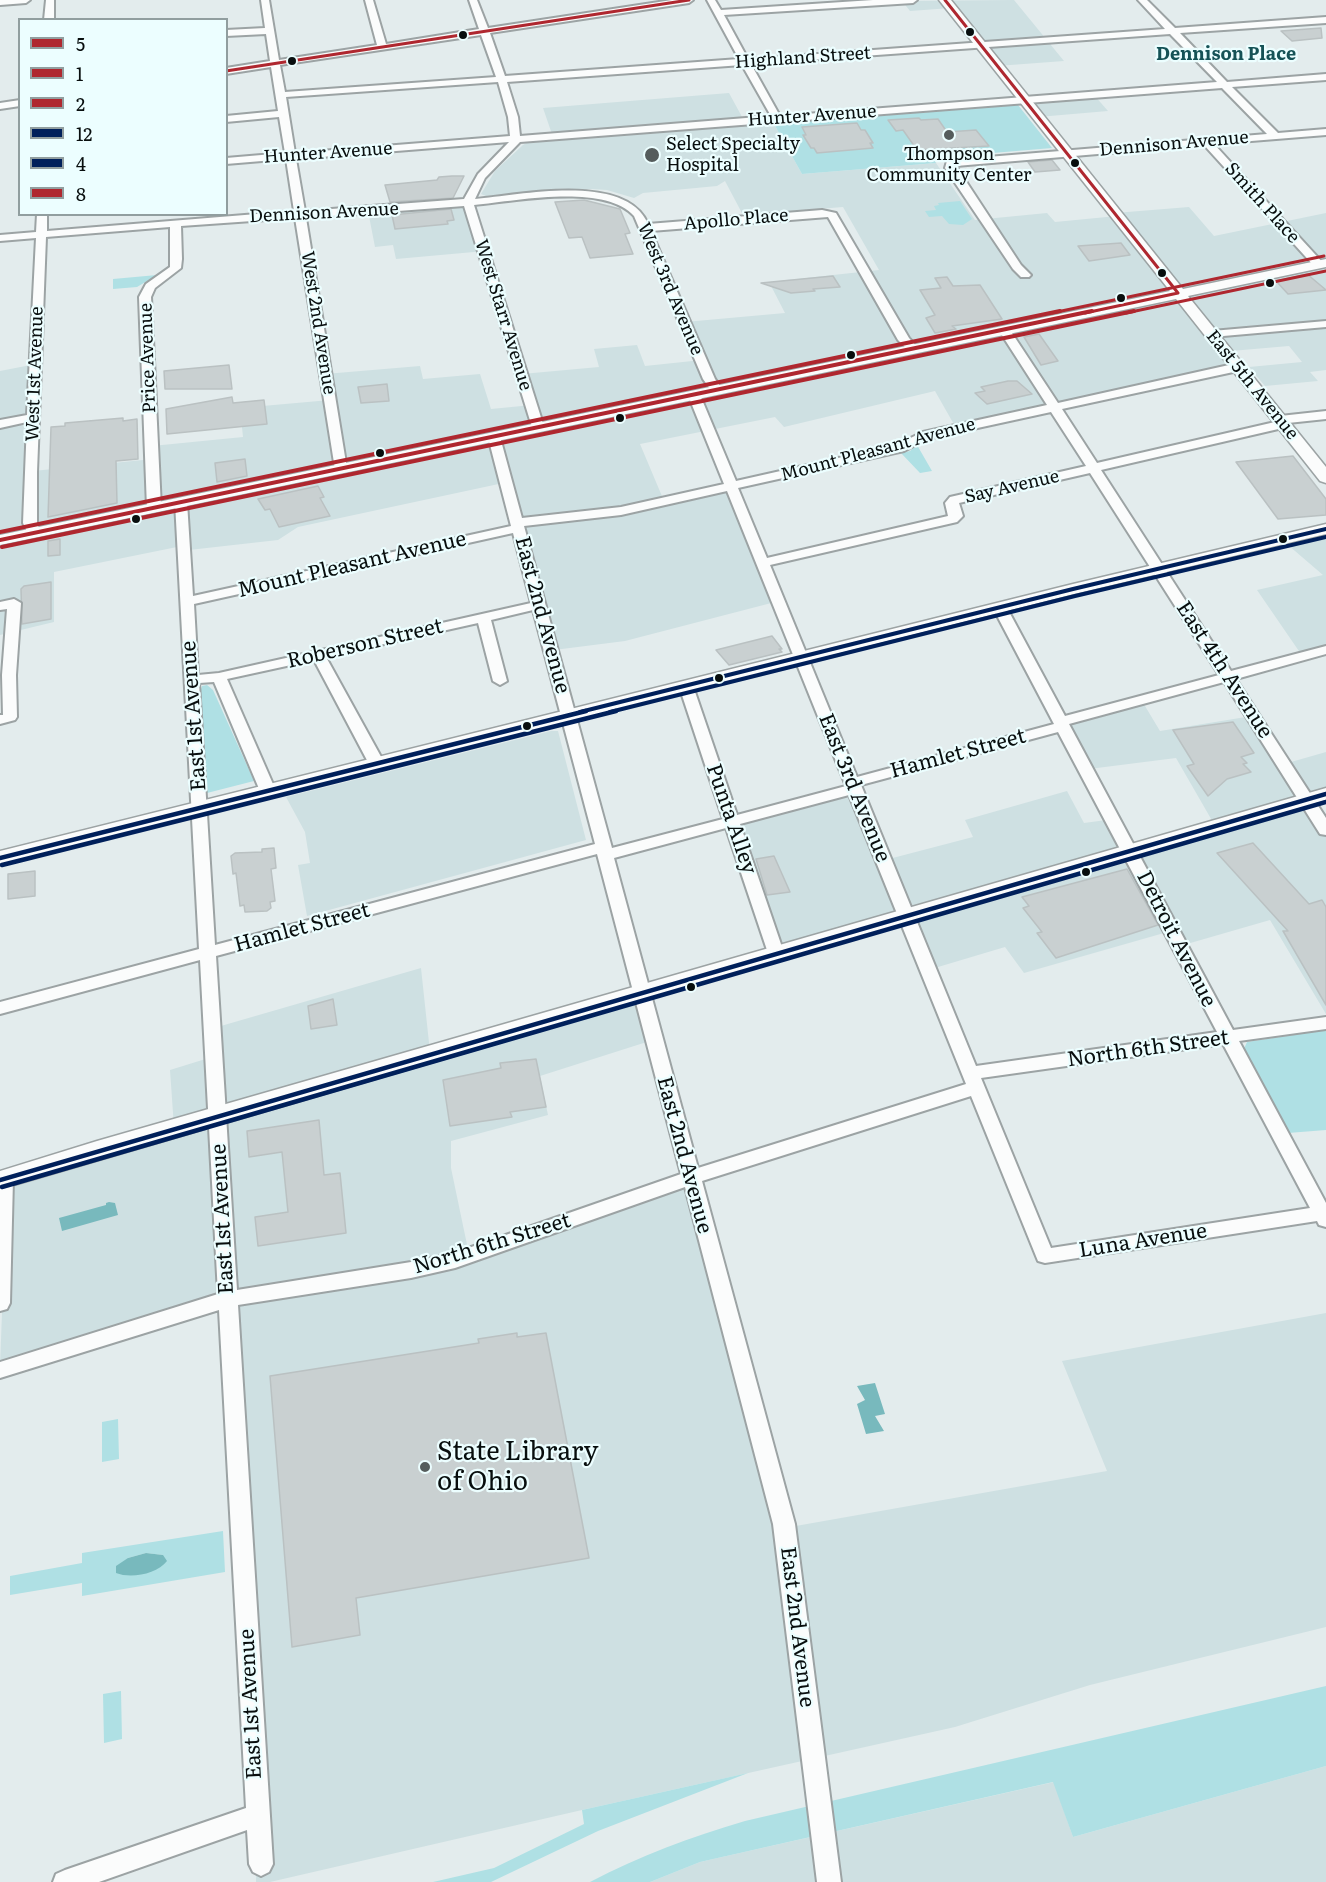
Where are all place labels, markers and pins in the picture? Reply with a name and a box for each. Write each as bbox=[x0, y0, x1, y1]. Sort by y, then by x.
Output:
unlabelled marker bbox=[964, 26, 976, 38]
unlabelled marker bbox=[457, 29, 469, 41]
unlabelled marker bbox=[286, 55, 298, 67]
marker: Thompson Community Center bbox=[942, 128, 956, 142]
place label: Select Specialty Hospital bbox=[666, 134, 800, 176]
place label: Thompson Community Center bbox=[866, 144, 1032, 186]
marker: Select Specialty Hospital bbox=[643, 146, 661, 164]
unlabelled marker bbox=[1069, 157, 1081, 169]
unlabelled marker bbox=[1156, 267, 1168, 279]
unlabelled marker bbox=[1264, 277, 1276, 289]
unlabelled marker bbox=[1115, 292, 1127, 304]
unlabelled marker bbox=[845, 349, 857, 361]
unlabelled marker bbox=[614, 412, 626, 424]
unlabelled marker bbox=[374, 447, 386, 459]
unlabelled marker bbox=[130, 513, 142, 525]
unlabelled marker bbox=[1277, 533, 1289, 545]
unlabelled marker bbox=[713, 672, 725, 684]
unlabelled marker bbox=[521, 720, 533, 732]
unlabelled marker bbox=[1080, 866, 1092, 878]
unlabelled marker bbox=[685, 981, 697, 993]
place label: State Library of Ohio bbox=[437, 1436, 598, 1498]
marker: State Library of Ohio bbox=[418, 1460, 432, 1474]

